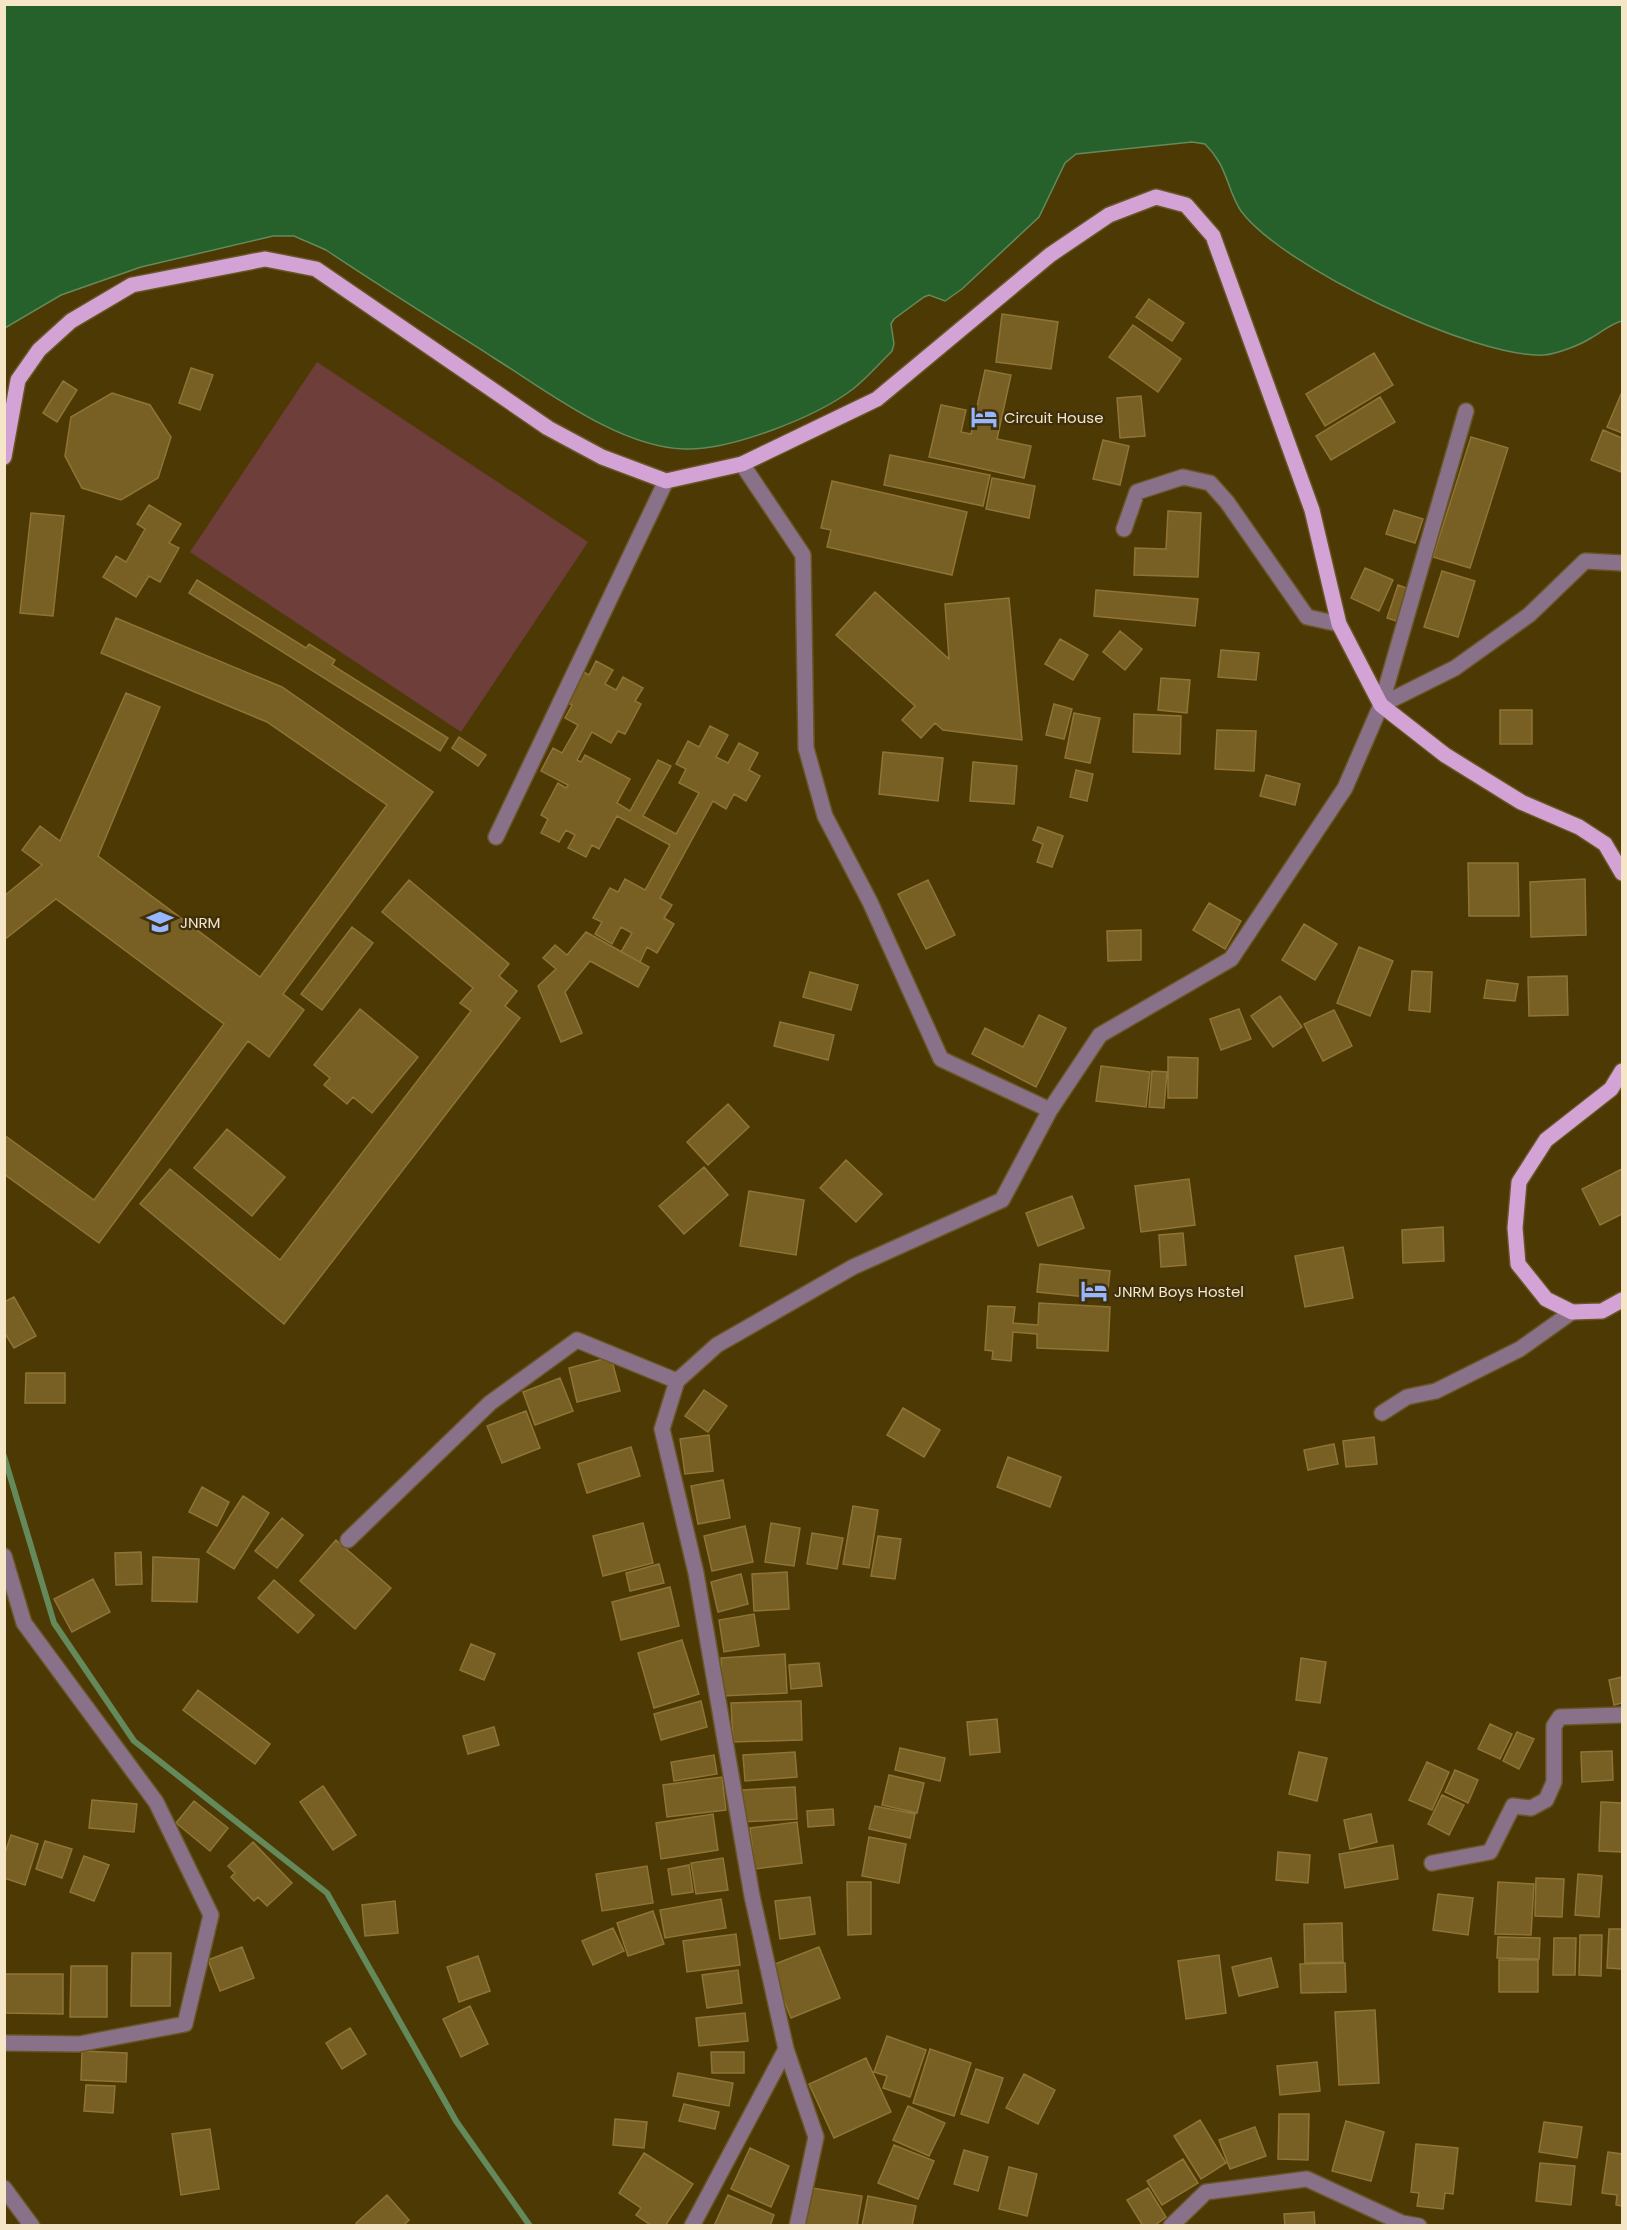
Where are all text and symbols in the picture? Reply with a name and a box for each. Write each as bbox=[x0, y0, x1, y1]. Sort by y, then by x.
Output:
hotel icon: Circuit House bbox=[969, 402, 999, 432]
place label: Circuit House bbox=[1004, 407, 1103, 428]
school or university icon: JNRM bbox=[145, 907, 175, 937]
place label: JNRM bbox=[180, 912, 221, 933]
hotel icon: JNRM Boys Hostel bbox=[1079, 1276, 1109, 1306]
place label: JNRM Boys Hostel bbox=[1114, 1281, 1244, 1302]

